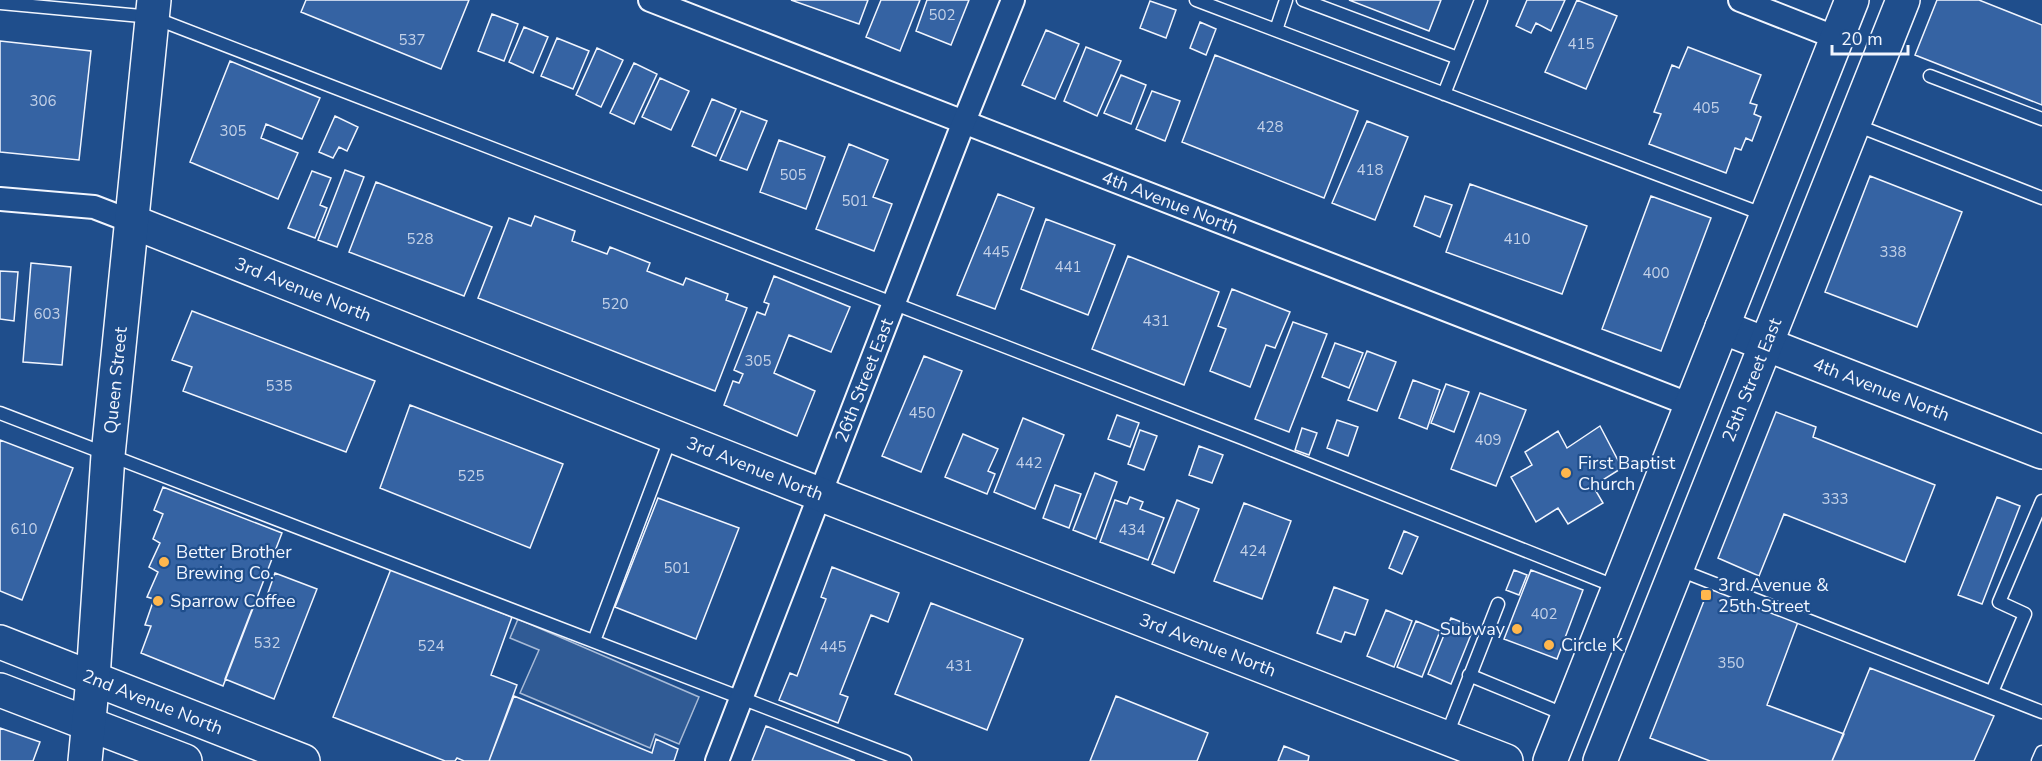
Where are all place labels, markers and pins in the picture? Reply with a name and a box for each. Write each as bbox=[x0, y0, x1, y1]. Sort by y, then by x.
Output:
place label: First Baptist Church bbox=[1578, 451, 1676, 496]
marker: First Baptist Church bbox=[1559, 466, 1573, 480]
place label: Better Brother Brewing Co. bbox=[176, 540, 292, 585]
marker: Better Brother Brewing Co. bbox=[157, 555, 171, 569]
place label: 3rd Avenue & 25th Street bbox=[1718, 573, 1829, 618]
marker: 3rd Avenue & 25th Street bbox=[1699, 588, 1713, 602]
place label: Sparrow Coffee bbox=[170, 589, 296, 613]
marker: Sparrow Coffee bbox=[151, 594, 165, 608]
place label: Subway bbox=[1440, 617, 1506, 641]
marker: Subway bbox=[1510, 622, 1524, 636]
place label: Circle K bbox=[1561, 633, 1623, 657]
marker: Circle K bbox=[1542, 638, 1556, 652]

